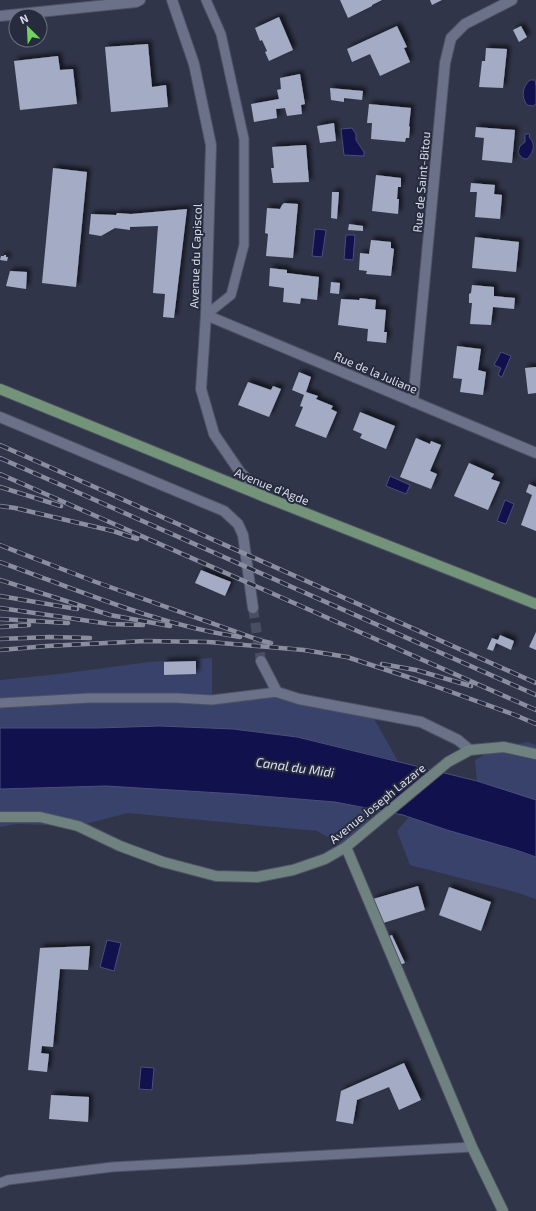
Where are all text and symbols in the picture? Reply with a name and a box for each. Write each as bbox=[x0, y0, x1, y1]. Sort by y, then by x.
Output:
north arrow bbox=[8, 8, 48, 48]
text: N bbox=[17, 11, 30, 26]
street label: Rue de Saint-Bitou bbox=[410, 131, 432, 233]
street label: Avenue du Capiscol bbox=[186, 203, 204, 309]
street label: Rue de la Juliane bbox=[332, 348, 420, 396]
street label: Avenue d'Agde bbox=[233, 465, 311, 507]
water label: Canal du Midi bbox=[255, 754, 335, 780]
street label: Avenue Joseph Lazare bbox=[326, 760, 428, 846]

